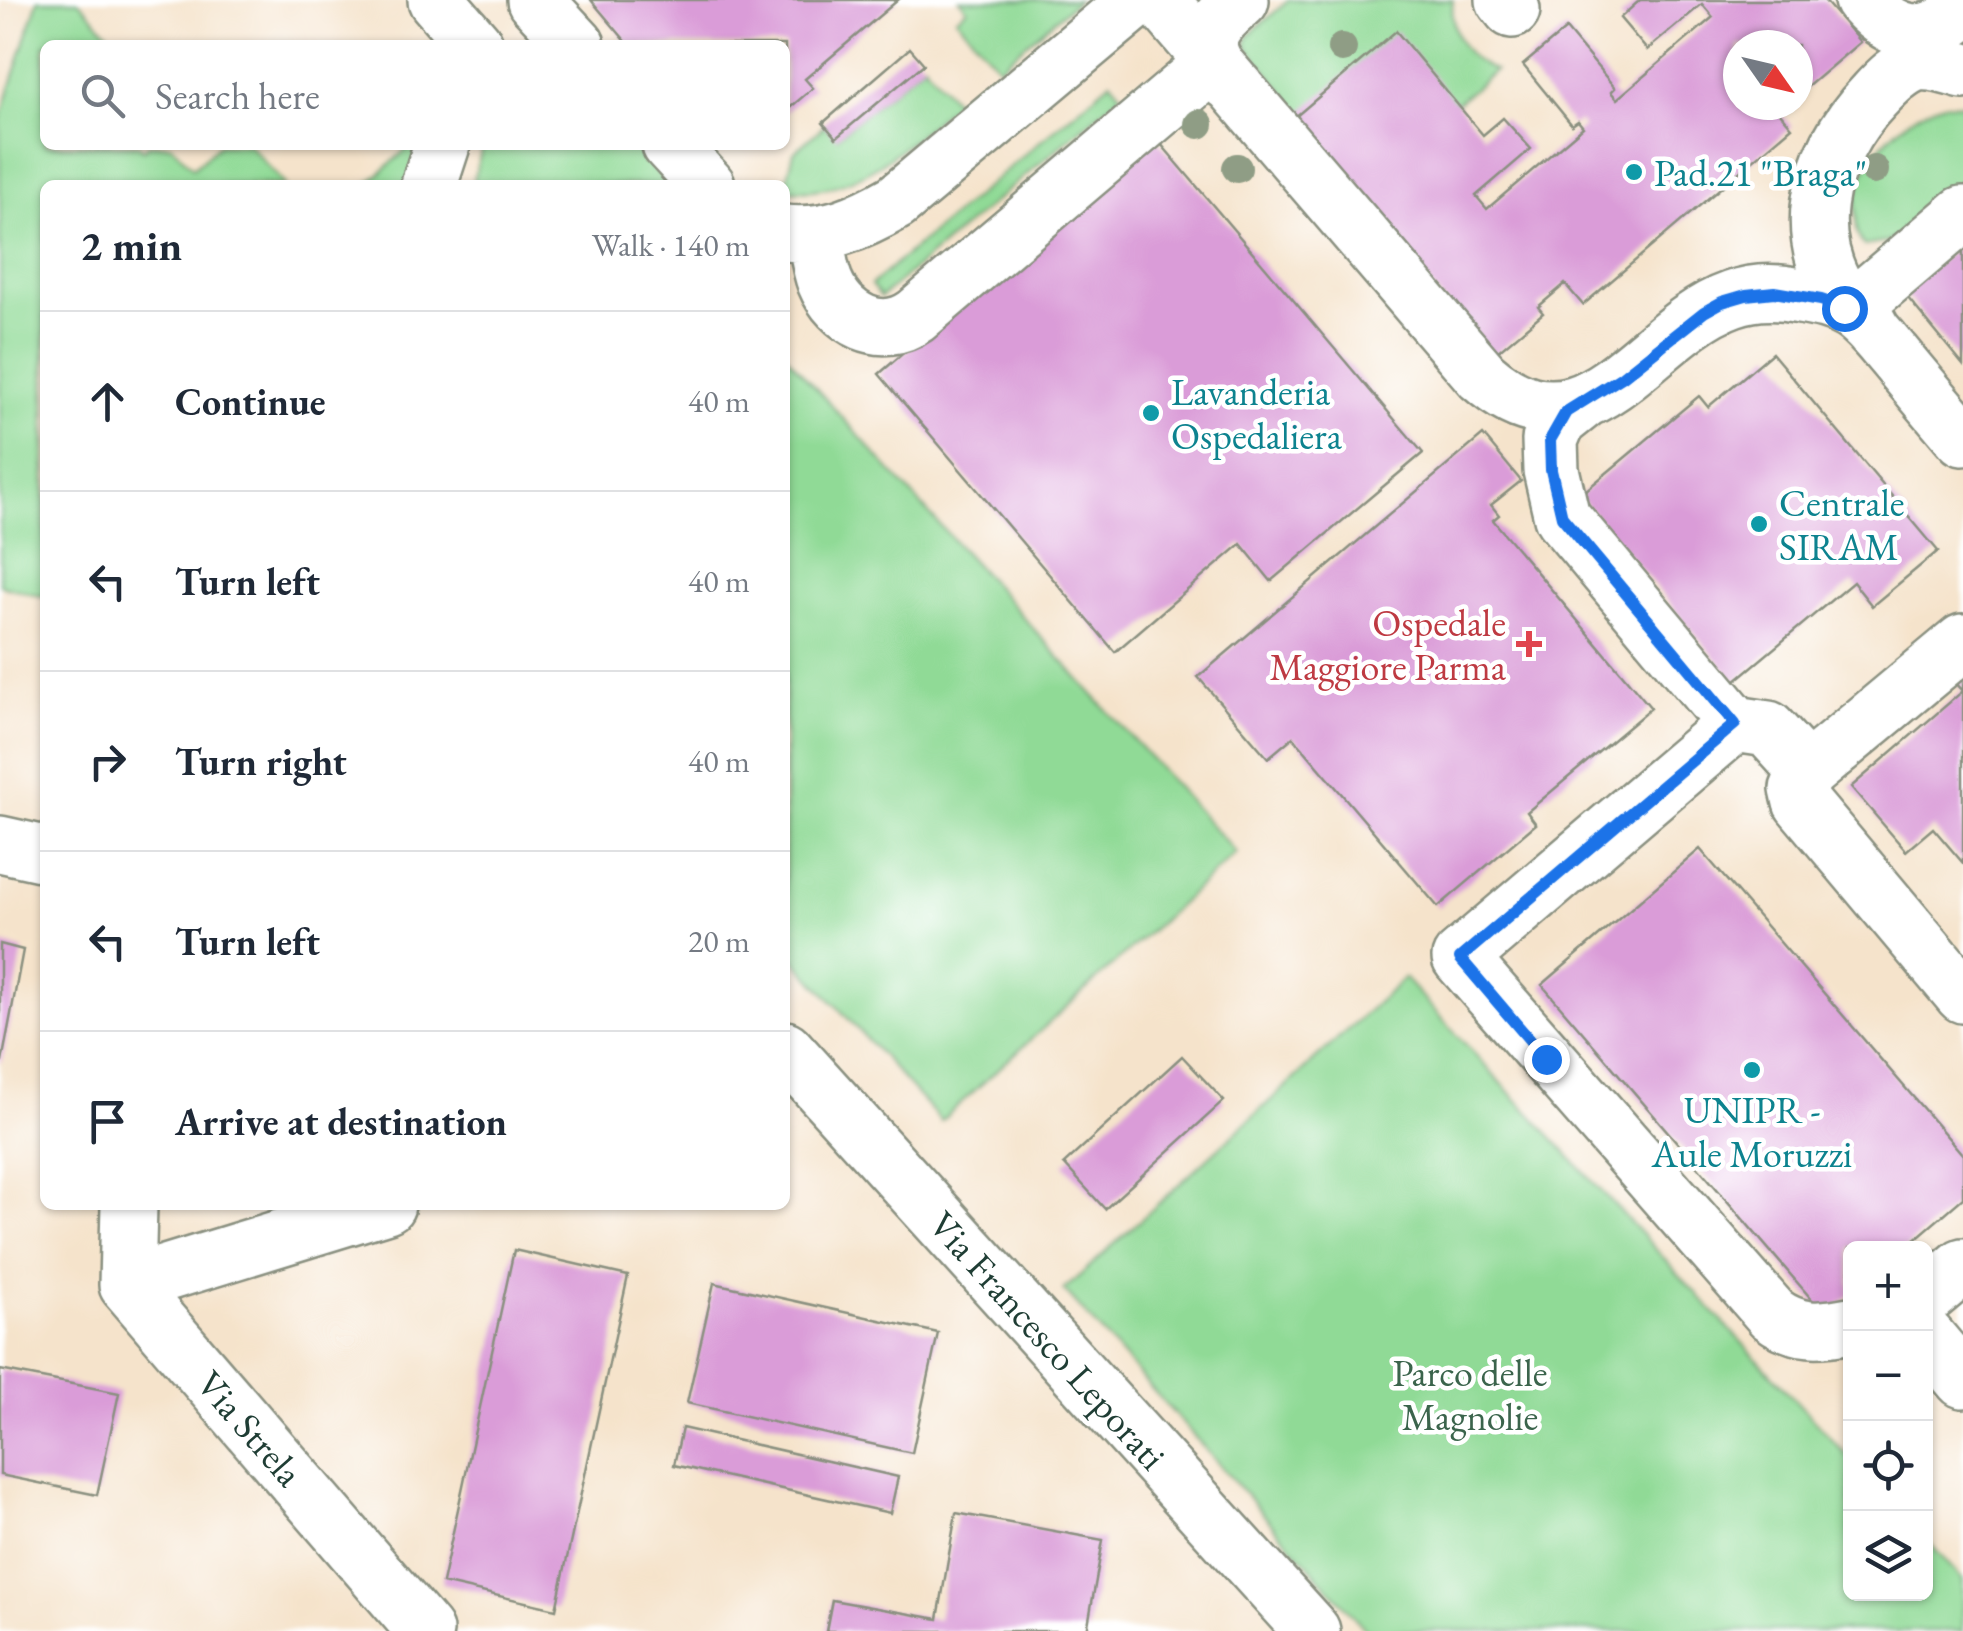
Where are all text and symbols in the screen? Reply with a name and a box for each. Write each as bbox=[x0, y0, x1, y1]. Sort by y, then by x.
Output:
north arrow bbox=[1723, 30, 1813, 120]
search box bbox=[40, 40, 790, 150]
icon: search bbox=[75, 68, 130, 123]
text: Search here bbox=[155, 71, 320, 120]
place label: Pad.21 "Braga" bbox=[1654, 148, 1867, 197]
marker: Pad.21 "Braga" bbox=[1623, 161, 1645, 183]
text: 2 min bbox=[80, 218, 182, 273]
text: Walk · 140 m bbox=[592, 224, 750, 266]
route start bbox=[1822, 286, 1868, 332]
place label: Lavanderia Ospedaliera bbox=[1171, 367, 1343, 460]
icon: ahead bbox=[80, 374, 135, 429]
text: Continue bbox=[175, 377, 326, 426]
text: 40 m bbox=[688, 380, 750, 422]
marker: Lavanderia Ospedaliera bbox=[1140, 402, 1162, 424]
place label: Centrale SIRAM bbox=[1779, 478, 1905, 571]
marker: Centrale SIRAM bbox=[1748, 513, 1770, 535]
icon: left bbox=[80, 554, 135, 609]
text: Turn left bbox=[175, 557, 320, 606]
text: 40 m bbox=[688, 560, 750, 602]
place label: Ospedale Maggiore Parma bbox=[1269, 598, 1507, 691]
marker: Ospedale Maggiore Parma bbox=[1516, 631, 1542, 657]
icon: right bbox=[80, 734, 135, 789]
text: Turn right bbox=[175, 737, 347, 786]
text: 40 m bbox=[688, 740, 750, 782]
icon: left bbox=[80, 914, 135, 969]
text: Turn left bbox=[175, 917, 320, 966]
text: 20 m bbox=[688, 920, 750, 962]
route end bbox=[1524, 1037, 1570, 1083]
marker: UNIPR - Aule Moruzzi bbox=[1741, 1059, 1763, 1081]
place label: UNIPR - Aule Moruzzi bbox=[1651, 1085, 1852, 1178]
icon: arrive bbox=[80, 1094, 135, 1149]
text: Arrive at destination bbox=[175, 1097, 507, 1146]
street label: Via Francesco Leporati bbox=[919, 1200, 1177, 1480]
map controls bbox=[1843, 1241, 1933, 1601]
button: + bbox=[1843, 1241, 1933, 1331]
button: − bbox=[1843, 1331, 1933, 1421]
park label: Parco delle Magnolie bbox=[1392, 1348, 1548, 1441]
street label: Via Strela bbox=[186, 1360, 314, 1497]
button: locate bbox=[1843, 1421, 1933, 1511]
button: layers bbox=[1843, 1511, 1933, 1601]

